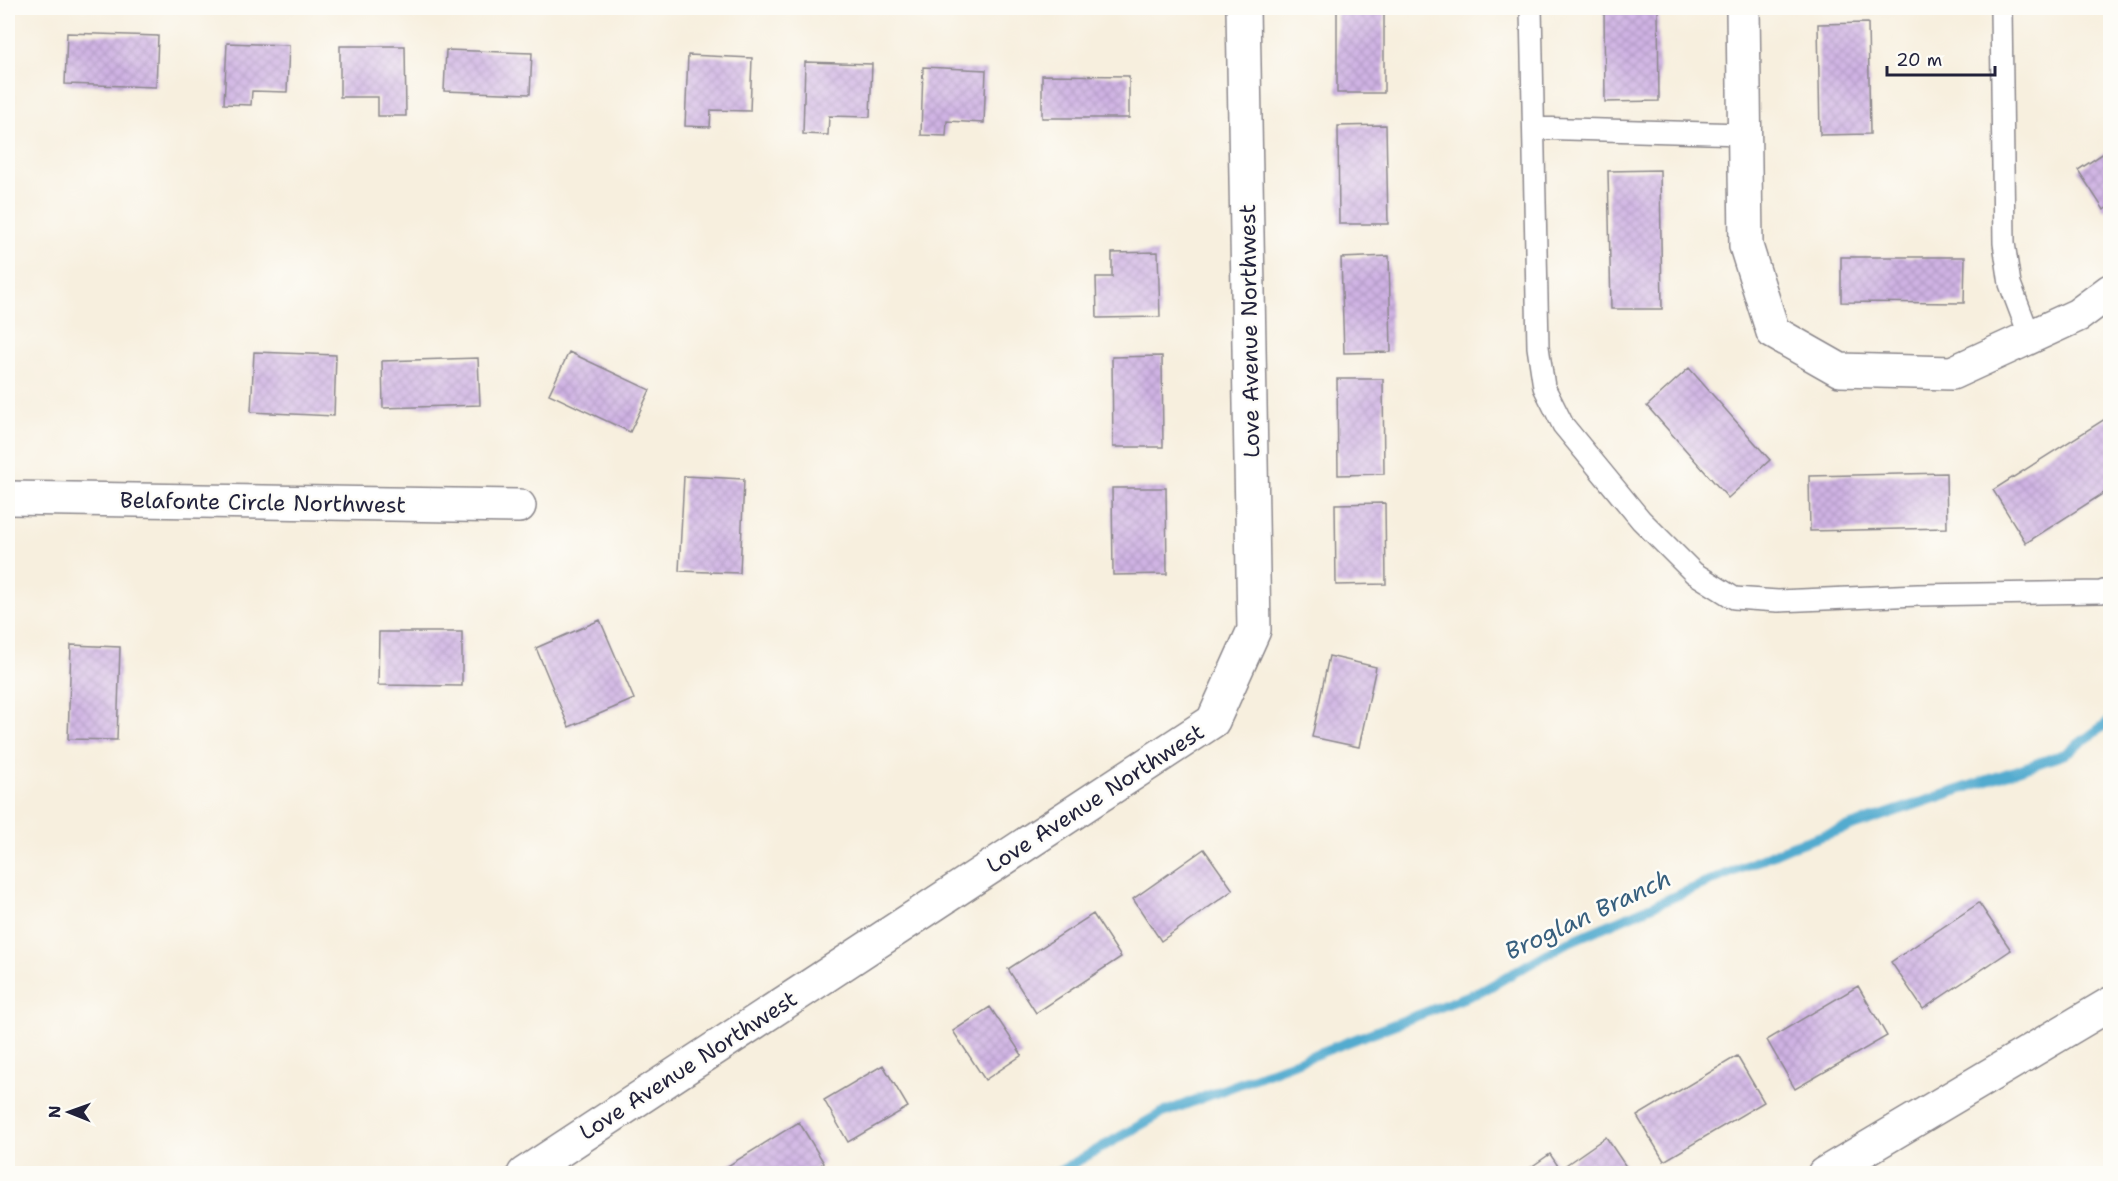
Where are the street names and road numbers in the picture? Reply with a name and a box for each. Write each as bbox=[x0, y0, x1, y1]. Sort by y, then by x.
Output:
street label: Love Avenue Northwest bbox=[1233, 204, 1266, 458]
street label: Belafonte Circle Northwest bbox=[120, 486, 406, 519]
street label: Love Avenue Northwest bbox=[981, 717, 1210, 880]
street label: Love Avenue Northwest bbox=[574, 984, 803, 1147]

